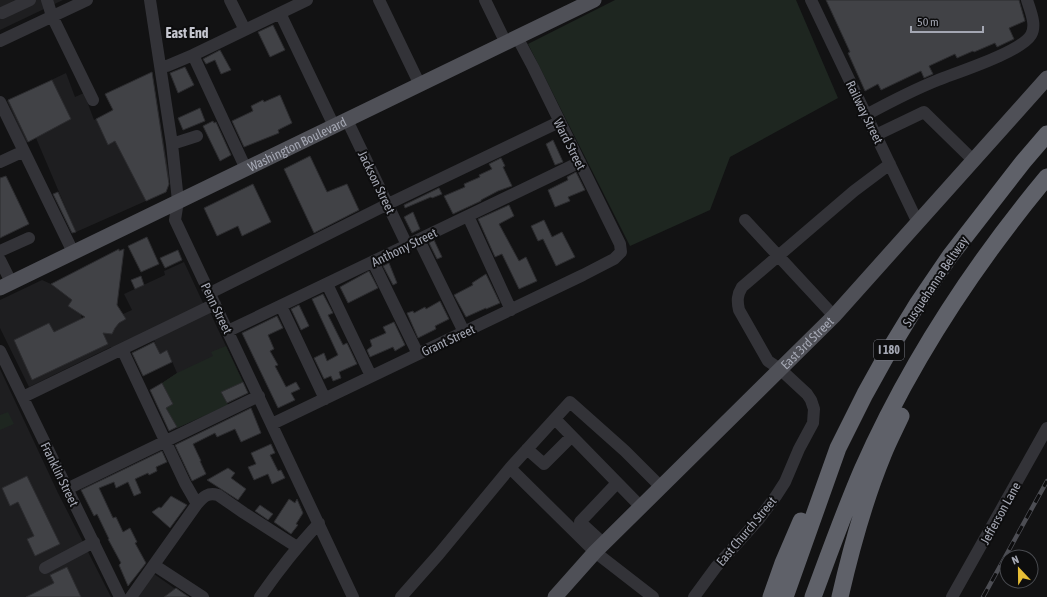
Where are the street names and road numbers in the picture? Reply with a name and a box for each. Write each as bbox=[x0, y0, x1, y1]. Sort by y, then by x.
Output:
street label: Railway Street bbox=[843, 78, 886, 146]
street label: Washington Boulevard bbox=[245, 114, 349, 175]
street label: Ward Street bbox=[550, 116, 589, 173]
street label: Jackson Street bbox=[355, 148, 398, 216]
street label: Anthony Street bbox=[369, 225, 440, 270]
street label: Susquehanna Beltway bbox=[900, 233, 972, 329]
street label: Penn Street bbox=[198, 280, 235, 336]
street label: East 3rd Street bbox=[778, 314, 837, 372]
street label: Grant Street bbox=[419, 322, 477, 359]
road number: I 180 bbox=[874, 340, 904, 360]
street label: Franklin Street bbox=[38, 440, 82, 509]
street label: Jefferson Lane bbox=[977, 479, 1024, 547]
street label: East Church Street bbox=[713, 494, 780, 569]

